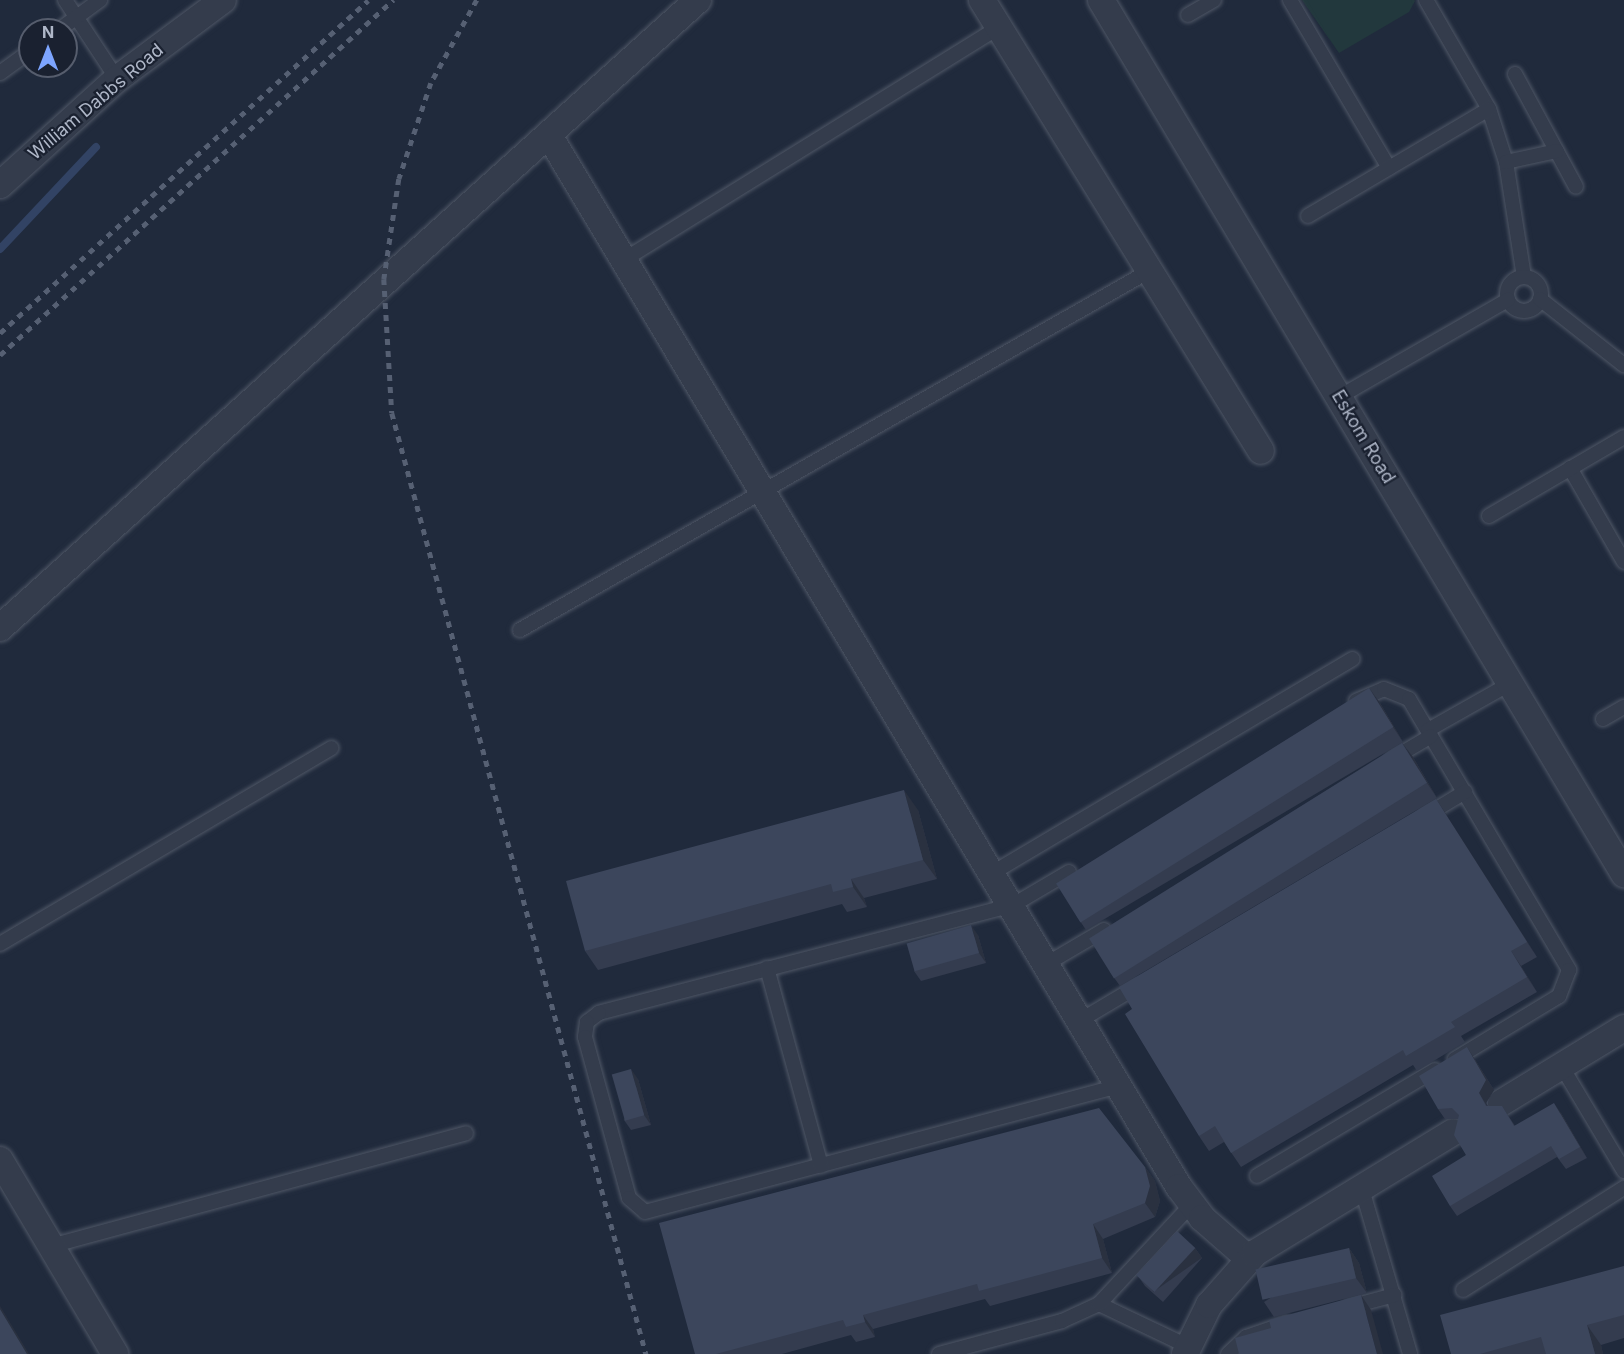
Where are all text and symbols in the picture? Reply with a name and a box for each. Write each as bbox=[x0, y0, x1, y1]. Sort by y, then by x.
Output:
north arrow bbox=[18, 18, 78, 78]
text: N bbox=[42, 22, 54, 42]
street label: William Dabbs Road bbox=[24, 39, 168, 165]
street label: Eskom Road bbox=[1327, 387, 1399, 487]

